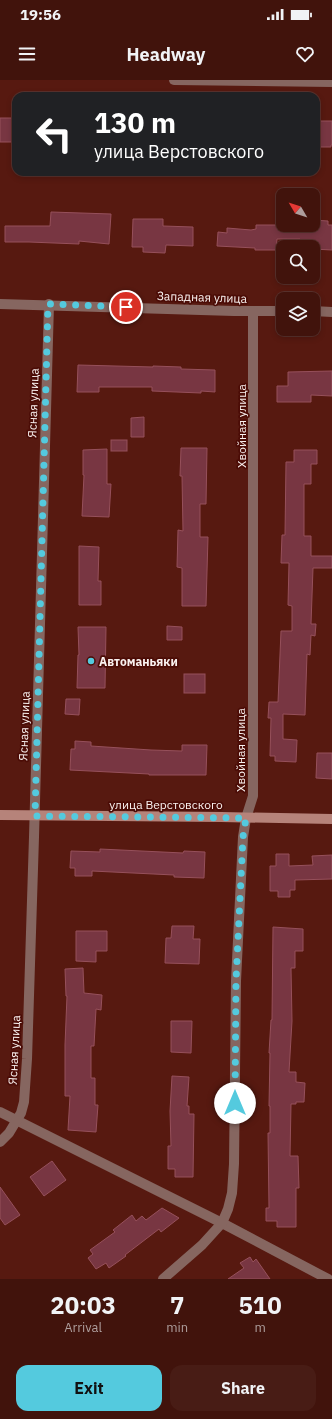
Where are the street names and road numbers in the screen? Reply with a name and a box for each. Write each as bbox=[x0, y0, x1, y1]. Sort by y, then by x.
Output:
street label: Западная улица bbox=[157, 288, 248, 306]
street label: Ясная улица bbox=[24, 367, 42, 438]
street label: Хвойная улица bbox=[234, 384, 249, 468]
street label: Ясная улица bbox=[15, 690, 33, 761]
street label: Хвойная улица bbox=[233, 708, 248, 792]
street label: улица Верстовского bbox=[109, 797, 223, 812]
street label: Ясная улица bbox=[5, 1014, 23, 1085]

